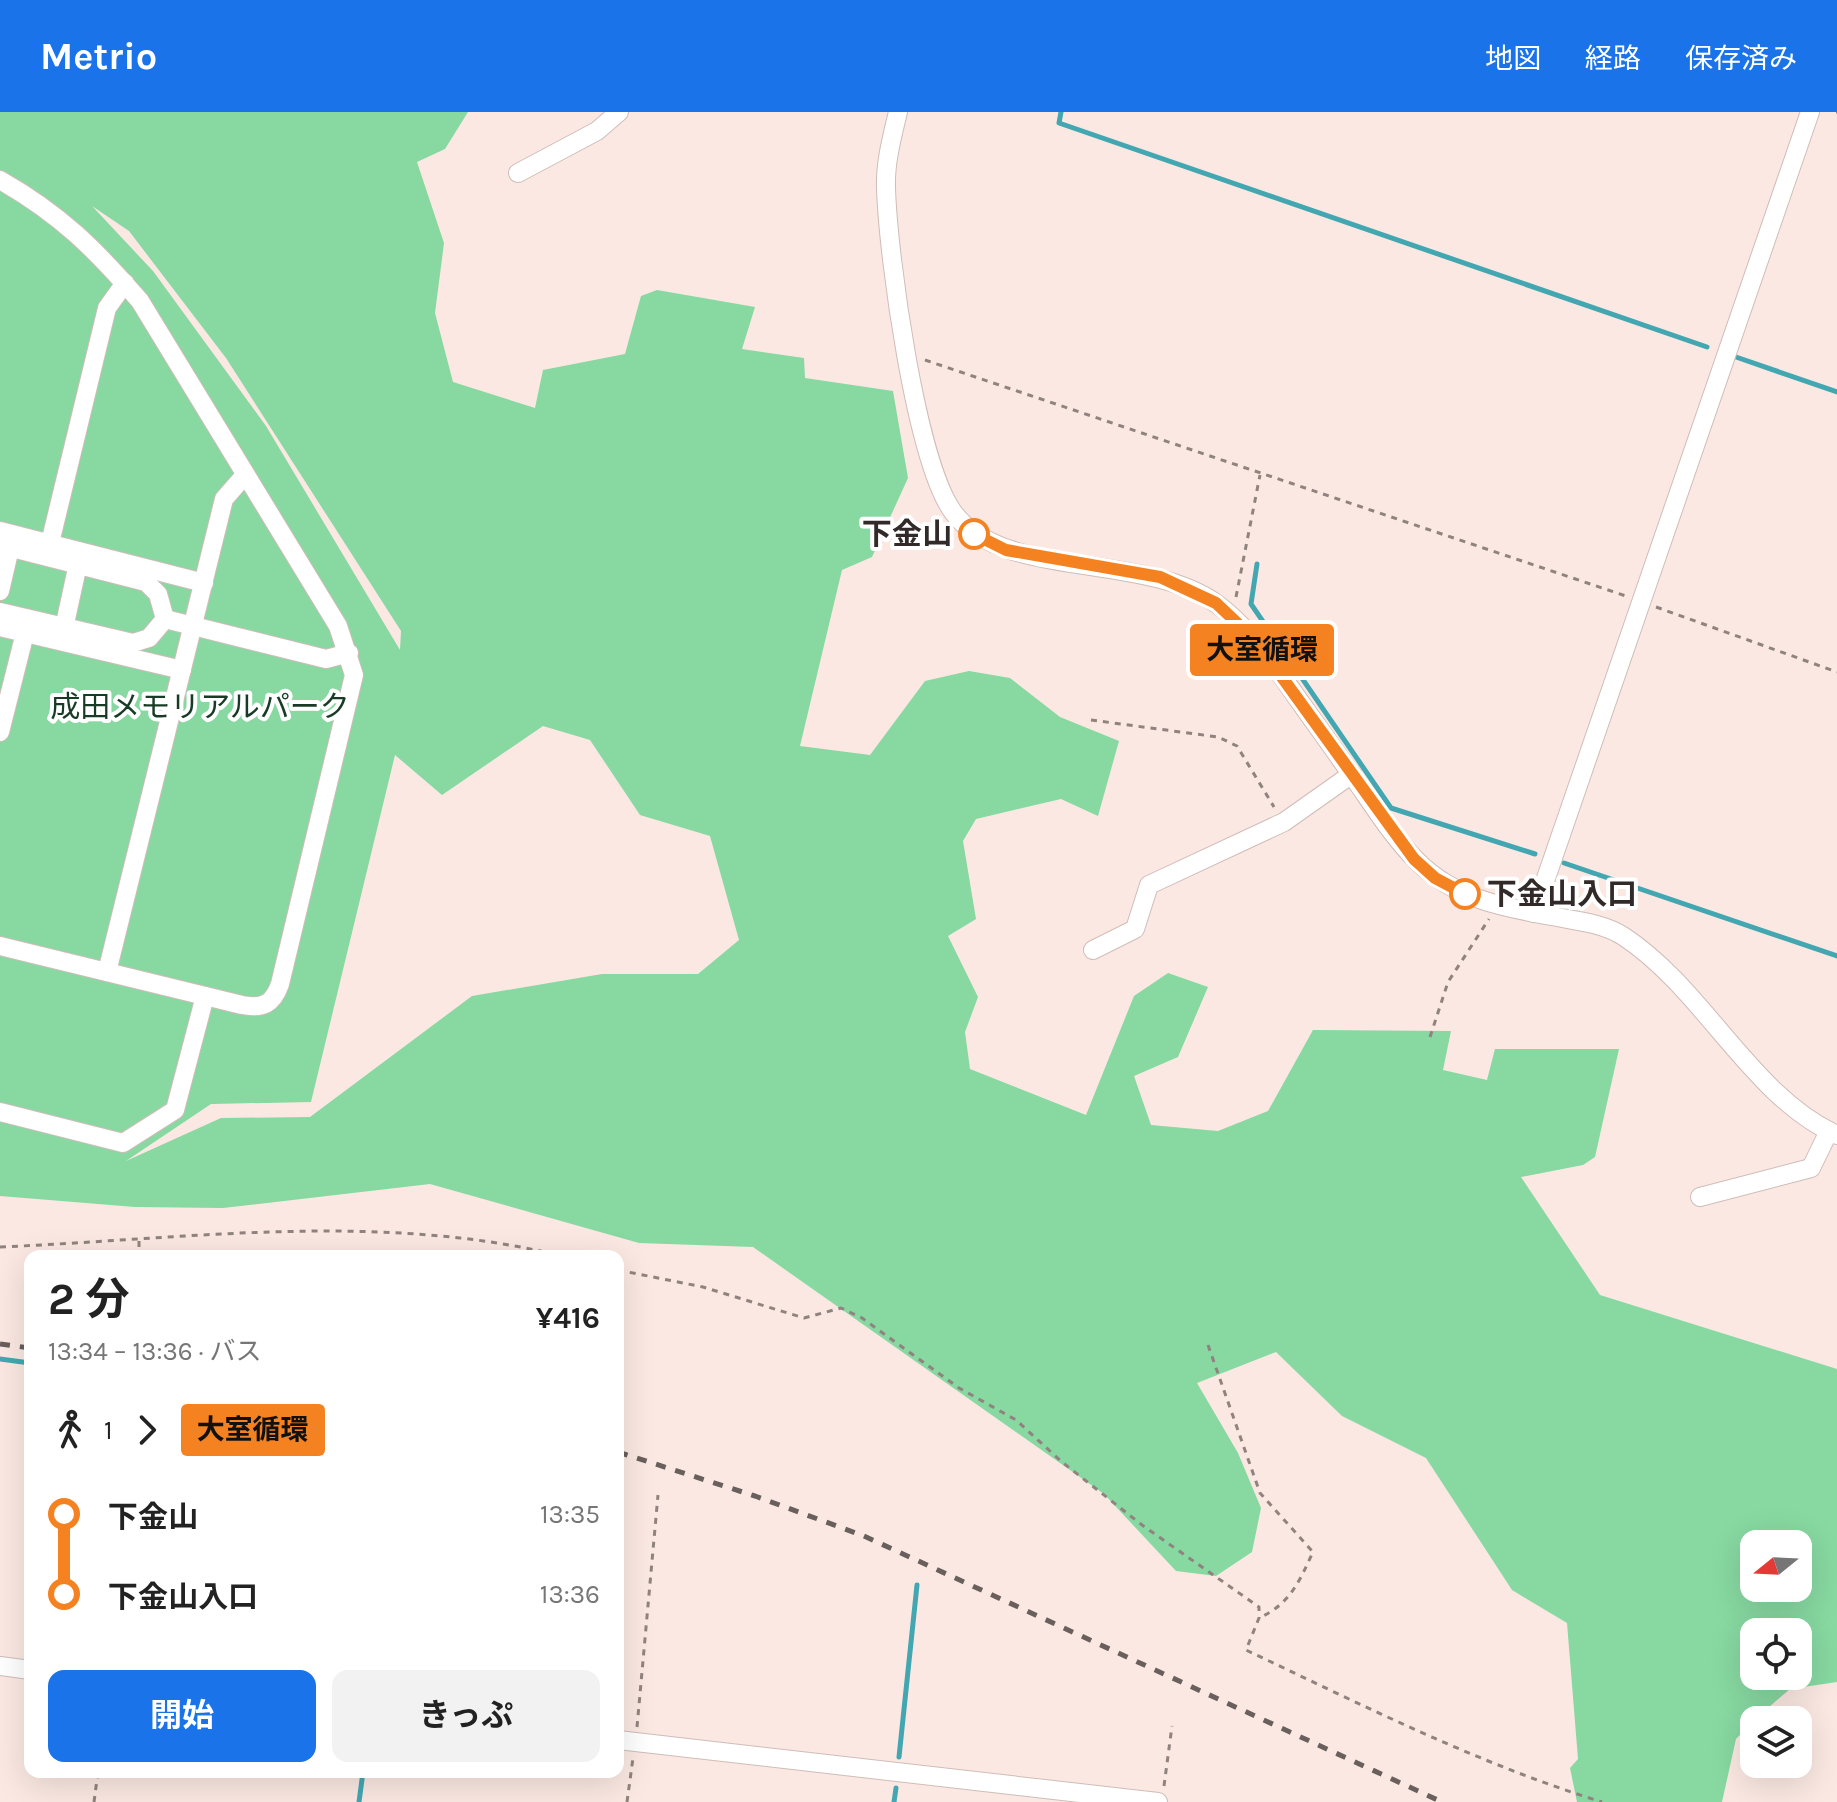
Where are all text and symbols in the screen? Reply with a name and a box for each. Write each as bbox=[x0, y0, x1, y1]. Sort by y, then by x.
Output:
text: Metrio bbox=[40, 34, 157, 79]
text: 地図 bbox=[1485, 42, 1541, 75]
text: 経路 bbox=[1585, 42, 1641, 75]
text: 保存済み bbox=[1685, 42, 1797, 75]
place label: 下金山 bbox=[862, 516, 952, 552]
marker: 下金山 bbox=[959, 519, 989, 549]
line badge: 大室循環 bbox=[1206, 624, 1318, 676]
text: 大室循環 bbox=[1206, 633, 1318, 666]
park label: 成田メモリアルパーク bbox=[50, 689, 350, 725]
place label: 下金山入口 bbox=[1487, 876, 1637, 912]
marker: 下金山入口 bbox=[1450, 879, 1480, 909]
text: 2 分 bbox=[48, 1274, 130, 1325]
text: ¥416 bbox=[536, 1300, 600, 1336]
text: 13:34 – 13:36 · バス bbox=[48, 1336, 262, 1367]
icon: walk bbox=[48, 1408, 92, 1452]
icon: forward bbox=[125, 1408, 169, 1452]
text: 大室循環 bbox=[197, 1413, 309, 1446]
text: 1 bbox=[104, 1415, 113, 1446]
text: 下金山 bbox=[108, 1499, 198, 1535]
text: 13:35 bbox=[540, 1499, 600, 1530]
north arrow bbox=[1740, 1530, 1812, 1602]
map controls bbox=[1740, 1530, 1812, 1778]
text: 下金山入口 bbox=[108, 1579, 258, 1615]
text: 13:36 bbox=[540, 1579, 600, 1610]
button: locate bbox=[1740, 1618, 1812, 1690]
button: 開始 bbox=[48, 1670, 316, 1762]
button: きっぷ bbox=[332, 1670, 600, 1762]
button: layers bbox=[1740, 1706, 1812, 1778]

